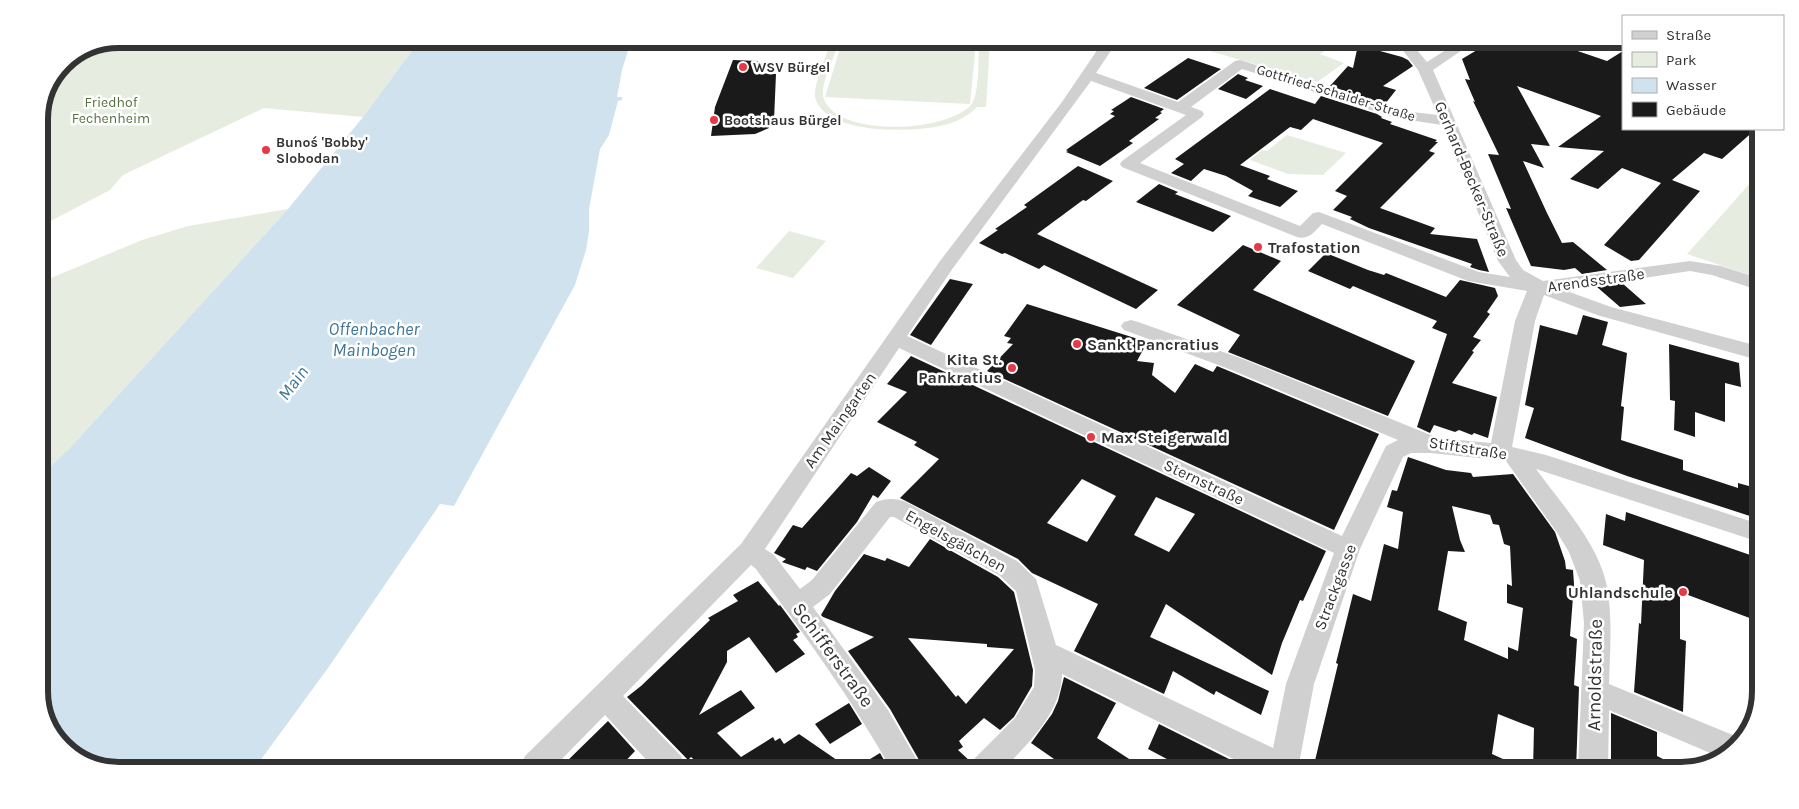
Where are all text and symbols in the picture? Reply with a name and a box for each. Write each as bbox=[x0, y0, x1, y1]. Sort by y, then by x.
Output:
legend bbox=[1622, 15, 1784, 130]
text: Straße bbox=[1666, 26, 1711, 44]
text: Park bbox=[1666, 51, 1696, 69]
place label: WSV Bürgel bbox=[753, 59, 830, 76]
marker: WSV Bürgel bbox=[737, 61, 749, 73]
street label: Gottfried-Schaider-Straße bbox=[1254, 61, 1418, 125]
text: Wasser bbox=[1666, 76, 1717, 94]
park label: Friedhof Fechenheim bbox=[72, 94, 150, 127]
street label: Gerhard-Becker-Straße bbox=[1431, 98, 1513, 260]
text: Gebäude bbox=[1666, 101, 1726, 119]
place label: Bootshaus Bürgel bbox=[724, 112, 842, 129]
marker: Bootshaus Bürgel bbox=[708, 114, 720, 126]
place label: Bunoś 'Bobby' Slobodan bbox=[276, 134, 368, 167]
marker: Bunoś 'Bobby' Slobodan bbox=[260, 144, 272, 156]
place label: Trafostation bbox=[1268, 238, 1360, 257]
marker: Trafostation bbox=[1252, 241, 1264, 253]
street label: Arendsstraße bbox=[1546, 264, 1646, 296]
water label: Offenbacher Mainbogen bbox=[329, 318, 420, 361]
place label: Sankt Pancratius bbox=[1087, 335, 1219, 354]
marker: Sankt Pancratius bbox=[1071, 338, 1083, 350]
place label: Kita St. Pankratius bbox=[918, 350, 1003, 387]
water label: Main bbox=[273, 361, 313, 405]
marker: Kita St. Pankratius bbox=[1006, 362, 1018, 374]
street label: Am Maingarten bbox=[800, 369, 880, 471]
place label: Max Steigerwald bbox=[1101, 428, 1228, 447]
marker: Max Steigerwald bbox=[1085, 431, 1097, 443]
street label: Stiftstraße bbox=[1428, 432, 1508, 464]
street label: Sternstraße bbox=[1161, 455, 1247, 509]
street label: Engelsgäßchen bbox=[902, 505, 1010, 577]
street label: Strackgasse bbox=[1310, 541, 1360, 633]
place label: Uhlandschule bbox=[1568, 583, 1673, 602]
marker: Uhlandschule bbox=[1677, 586, 1689, 598]
street label: Schifferstraße bbox=[788, 598, 878, 712]
street label: Arnoldstraße bbox=[1583, 619, 1607, 731]

